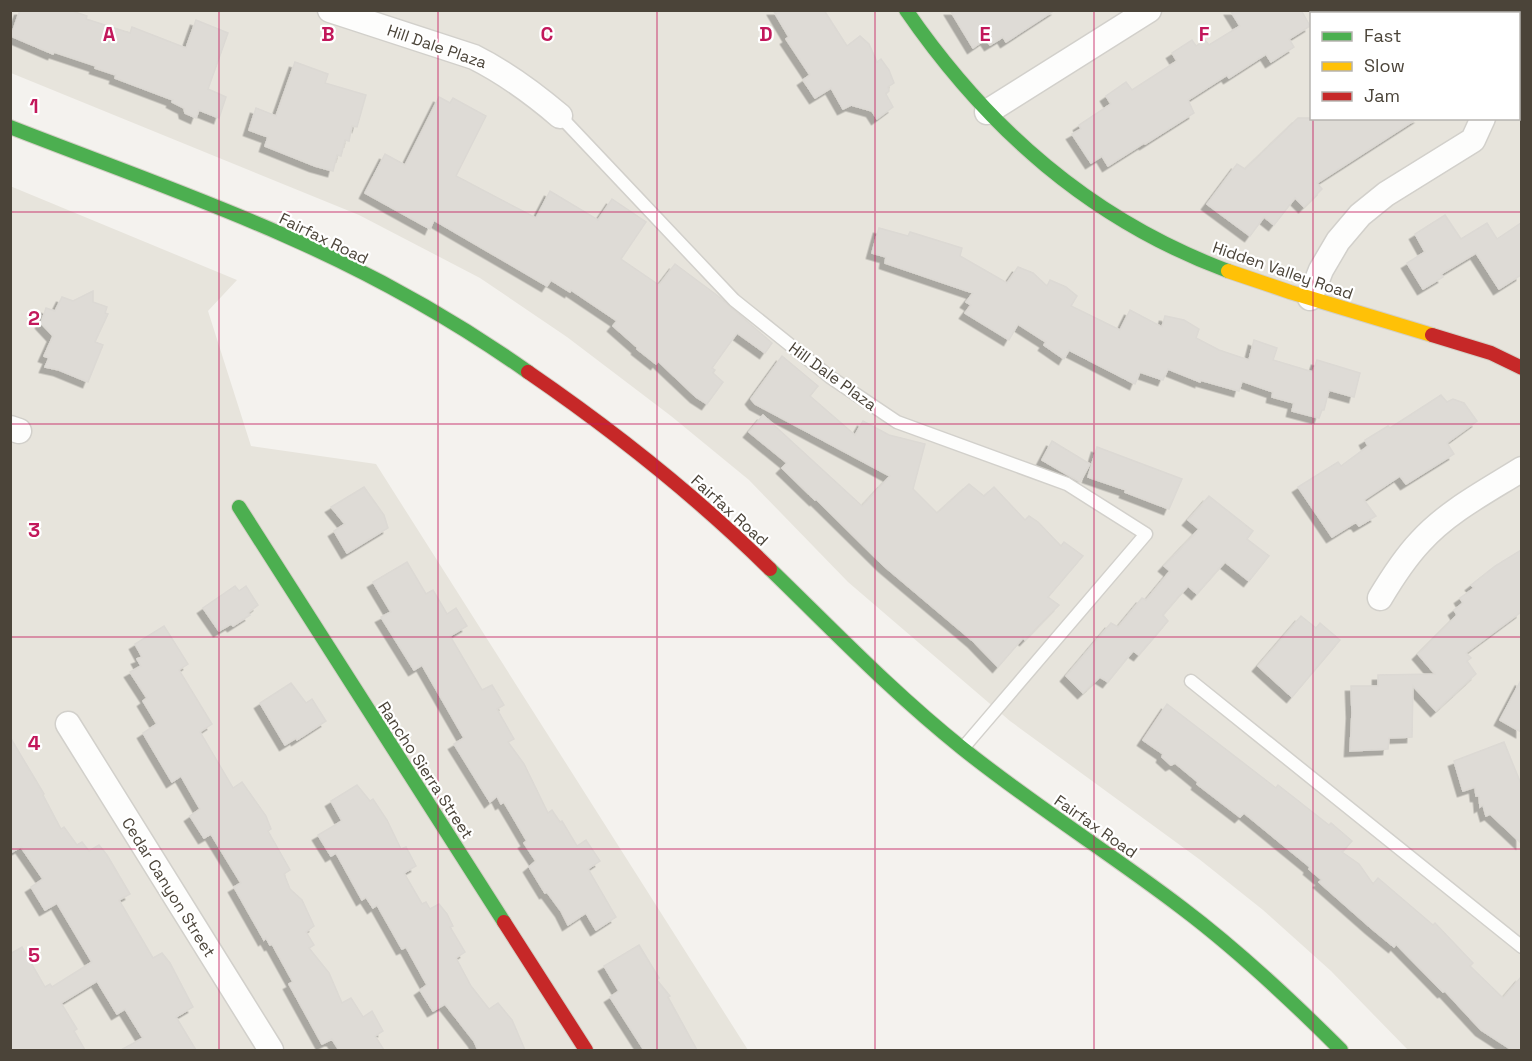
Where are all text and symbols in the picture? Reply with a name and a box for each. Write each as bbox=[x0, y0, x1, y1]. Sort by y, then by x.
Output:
legend bbox=[1310, 12, 1520, 120]
street label: Hill Dale Plaza bbox=[384, 20, 489, 73]
text: A bbox=[103, 21, 116, 47]
text: B bbox=[321, 21, 335, 47]
text: C bbox=[541, 21, 554, 47]
text: D bbox=[759, 21, 773, 47]
text: E bbox=[979, 21, 991, 47]
text: F bbox=[1199, 21, 1210, 47]
text: Fast bbox=[1364, 24, 1401, 47]
text: Slow bbox=[1364, 54, 1405, 77]
text: Jam bbox=[1364, 84, 1400, 107]
text: 1 bbox=[29, 93, 39, 119]
street label: Fairfax Road bbox=[276, 208, 372, 269]
street label: Hidden Valley Road bbox=[1210, 237, 1356, 304]
text: 2 bbox=[28, 305, 40, 331]
street label: Hill Dale Plaza bbox=[784, 337, 881, 415]
street label: Fairfax Road bbox=[687, 470, 773, 551]
text: 3 bbox=[28, 517, 40, 543]
street label: Rancho Sierra Street bbox=[373, 698, 478, 843]
text: 4 bbox=[28, 730, 41, 756]
street label: Fairfax Road bbox=[1050, 790, 1141, 863]
street label: Cedar Canyon Street bbox=[117, 813, 220, 961]
text: 5 bbox=[28, 942, 40, 968]

